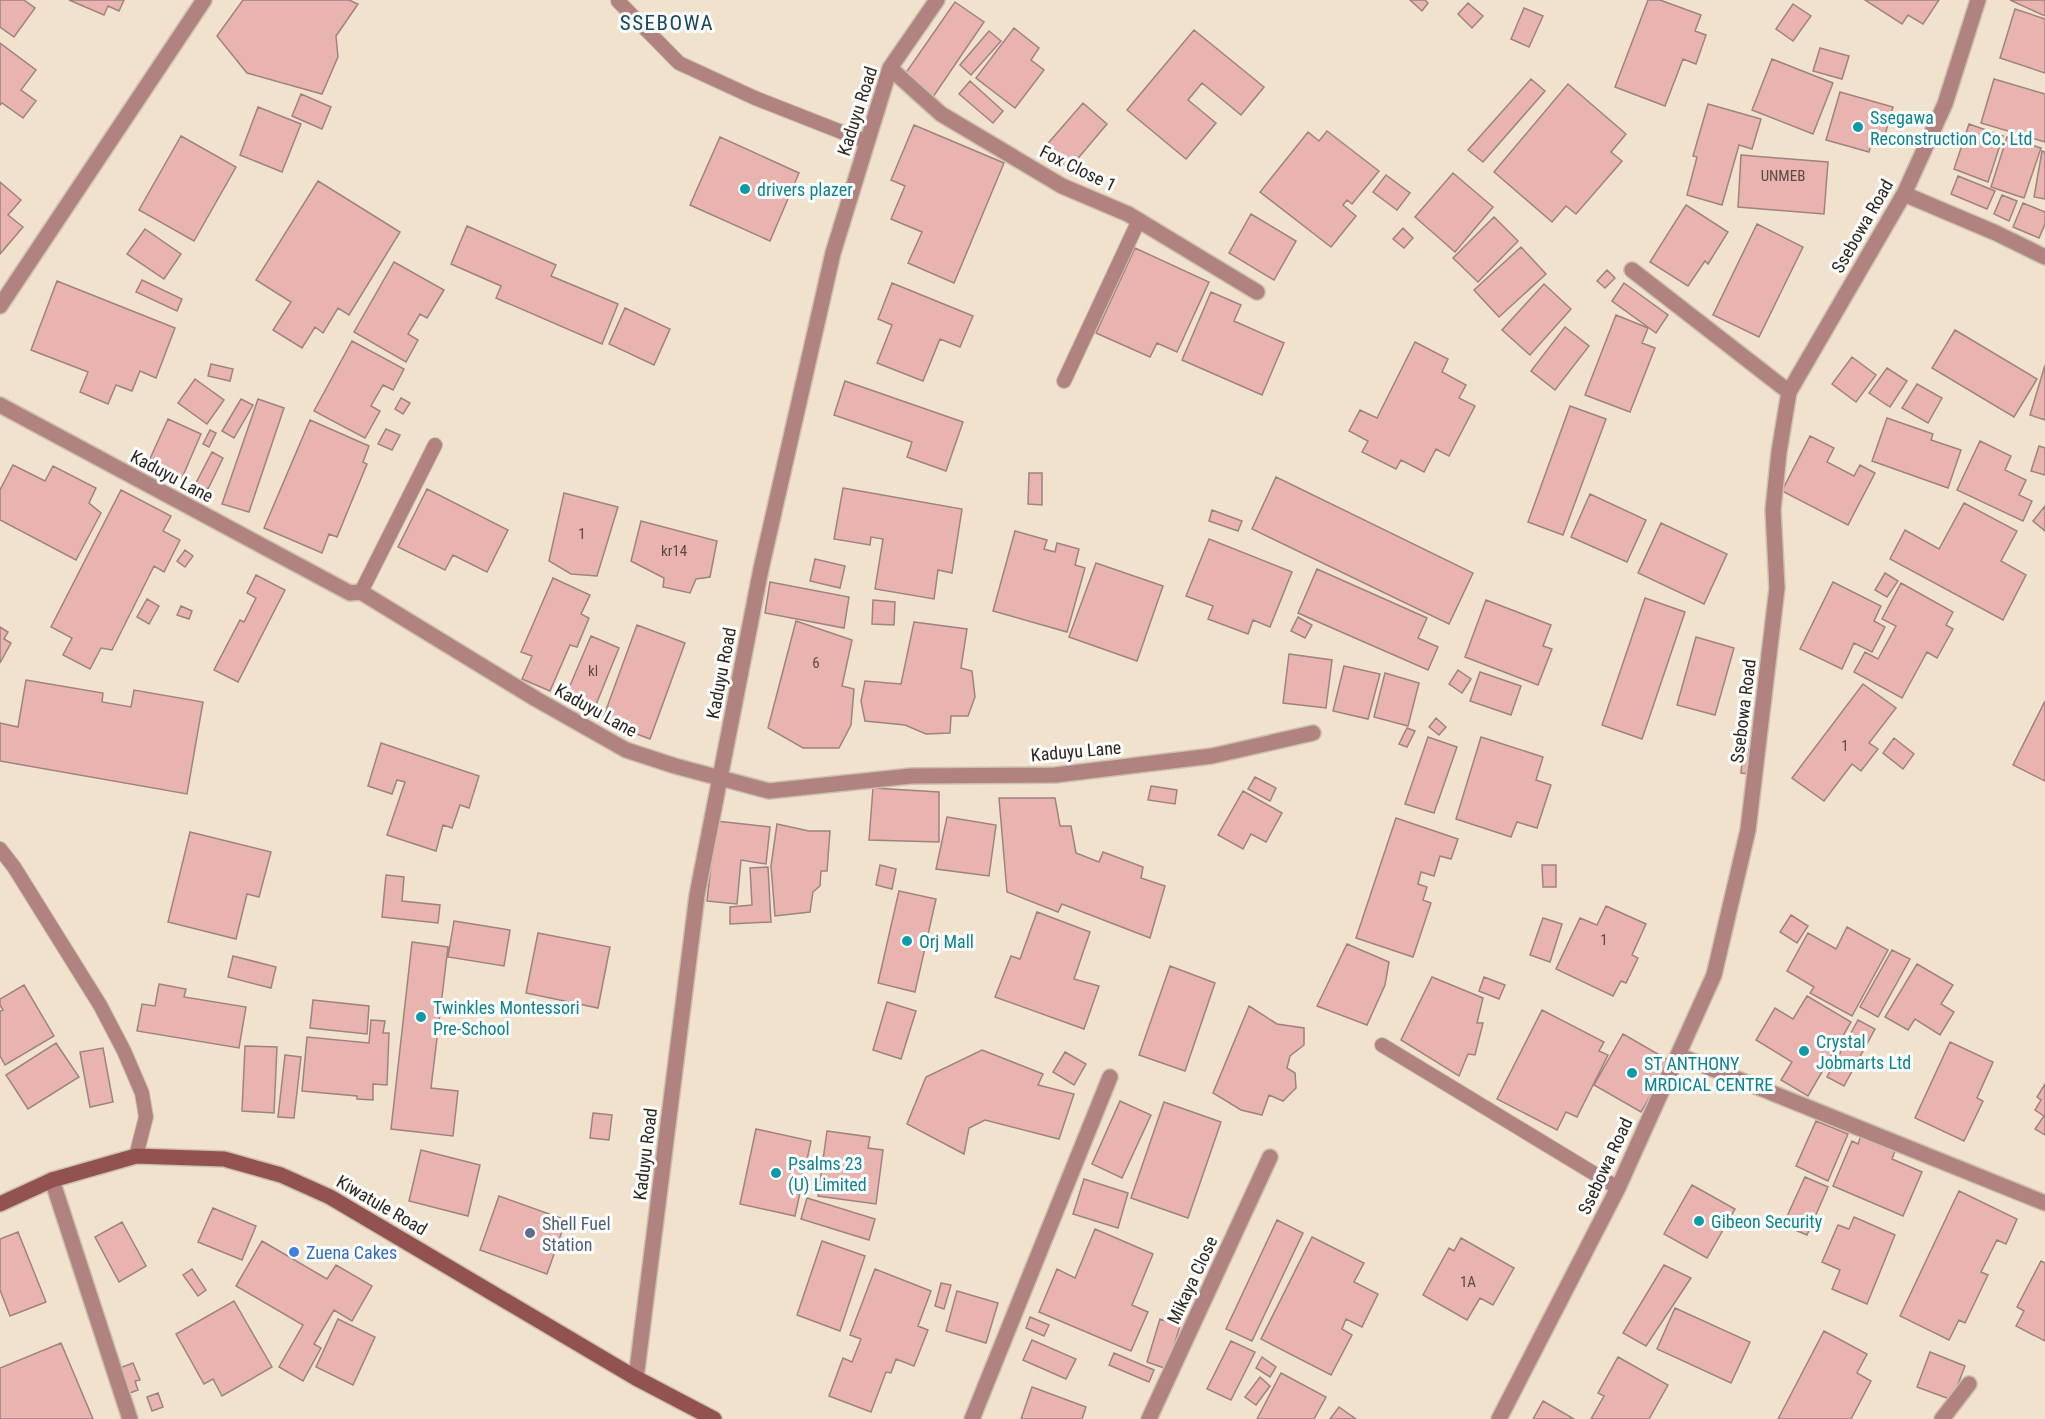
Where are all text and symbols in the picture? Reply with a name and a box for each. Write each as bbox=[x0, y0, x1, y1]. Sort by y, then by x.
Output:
district label: SSEBOWA bbox=[620, 11, 714, 35]
street label: Kaduyu Road bbox=[833, 64, 881, 158]
place label: Ssegawa Reconstruction Co. Ltd bbox=[1870, 107, 2032, 149]
marker: Ssegawa Reconstruction Co. Ltd bbox=[1851, 120, 1865, 134]
street label: Fox Close 1 bbox=[1036, 141, 1120, 195]
house number: UNMEB bbox=[1761, 167, 1805, 185]
street label: Ssebowa Road bbox=[1827, 176, 1897, 276]
place label: drivers plazer bbox=[757, 179, 853, 200]
marker: drivers plazer bbox=[738, 182, 752, 196]
street label: Kaduyu Lane bbox=[127, 445, 217, 507]
house number: 1 bbox=[578, 525, 586, 543]
house number: kr14 bbox=[661, 542, 687, 560]
street label: Kaduyu Road bbox=[702, 626, 740, 720]
house number: 6 bbox=[812, 654, 820, 672]
street label: Ssebowa Road bbox=[1726, 658, 1760, 764]
house number: kl bbox=[588, 662, 598, 680]
street label: Kaduyu Lane bbox=[551, 679, 641, 741]
street label: Kaduyu Lane bbox=[1030, 737, 1122, 765]
house number: 1 bbox=[1841, 737, 1849, 755]
place label: Orj Mall bbox=[919, 931, 974, 952]
house number: 1 bbox=[1600, 931, 1608, 949]
marker: Orj Mall bbox=[900, 934, 914, 948]
place label: Twinkles Montessori Pre-School bbox=[433, 997, 580, 1039]
marker: Twinkles Montessori Pre-School bbox=[414, 1010, 428, 1024]
place label: Crystal Jobmarts Ltd bbox=[1816, 1031, 1911, 1073]
marker: Crystal Jobmarts Ltd bbox=[1797, 1044, 1811, 1058]
place label: ST ANTHONY MRDICAL CENTRE bbox=[1644, 1053, 1773, 1095]
marker: ST ANTHONY MRDICAL CENTRE bbox=[1625, 1066, 1639, 1080]
street label: Kaduyu Road bbox=[629, 1107, 661, 1201]
street label: Ssebowa Road bbox=[1573, 1114, 1637, 1218]
place label: Psalms 23 (U) Limited bbox=[788, 1153, 867, 1196]
marker: Psalms 23 (U) Limited bbox=[769, 1166, 783, 1180]
street label: Kiwatule Road bbox=[333, 1171, 431, 1239]
place label: Gibeon Security bbox=[1711, 1211, 1823, 1232]
place label: Shell Fuel Station bbox=[542, 1213, 611, 1255]
marker: Gibeon Security bbox=[1692, 1214, 1706, 1228]
marker: Shell Fuel Station bbox=[523, 1226, 537, 1240]
street label: Mikaya Close bbox=[1163, 1233, 1221, 1327]
place label: Zuena Cakes bbox=[306, 1242, 397, 1263]
marker: Zuena Cakes bbox=[287, 1245, 301, 1259]
house number: 1A bbox=[1460, 1273, 1476, 1291]

